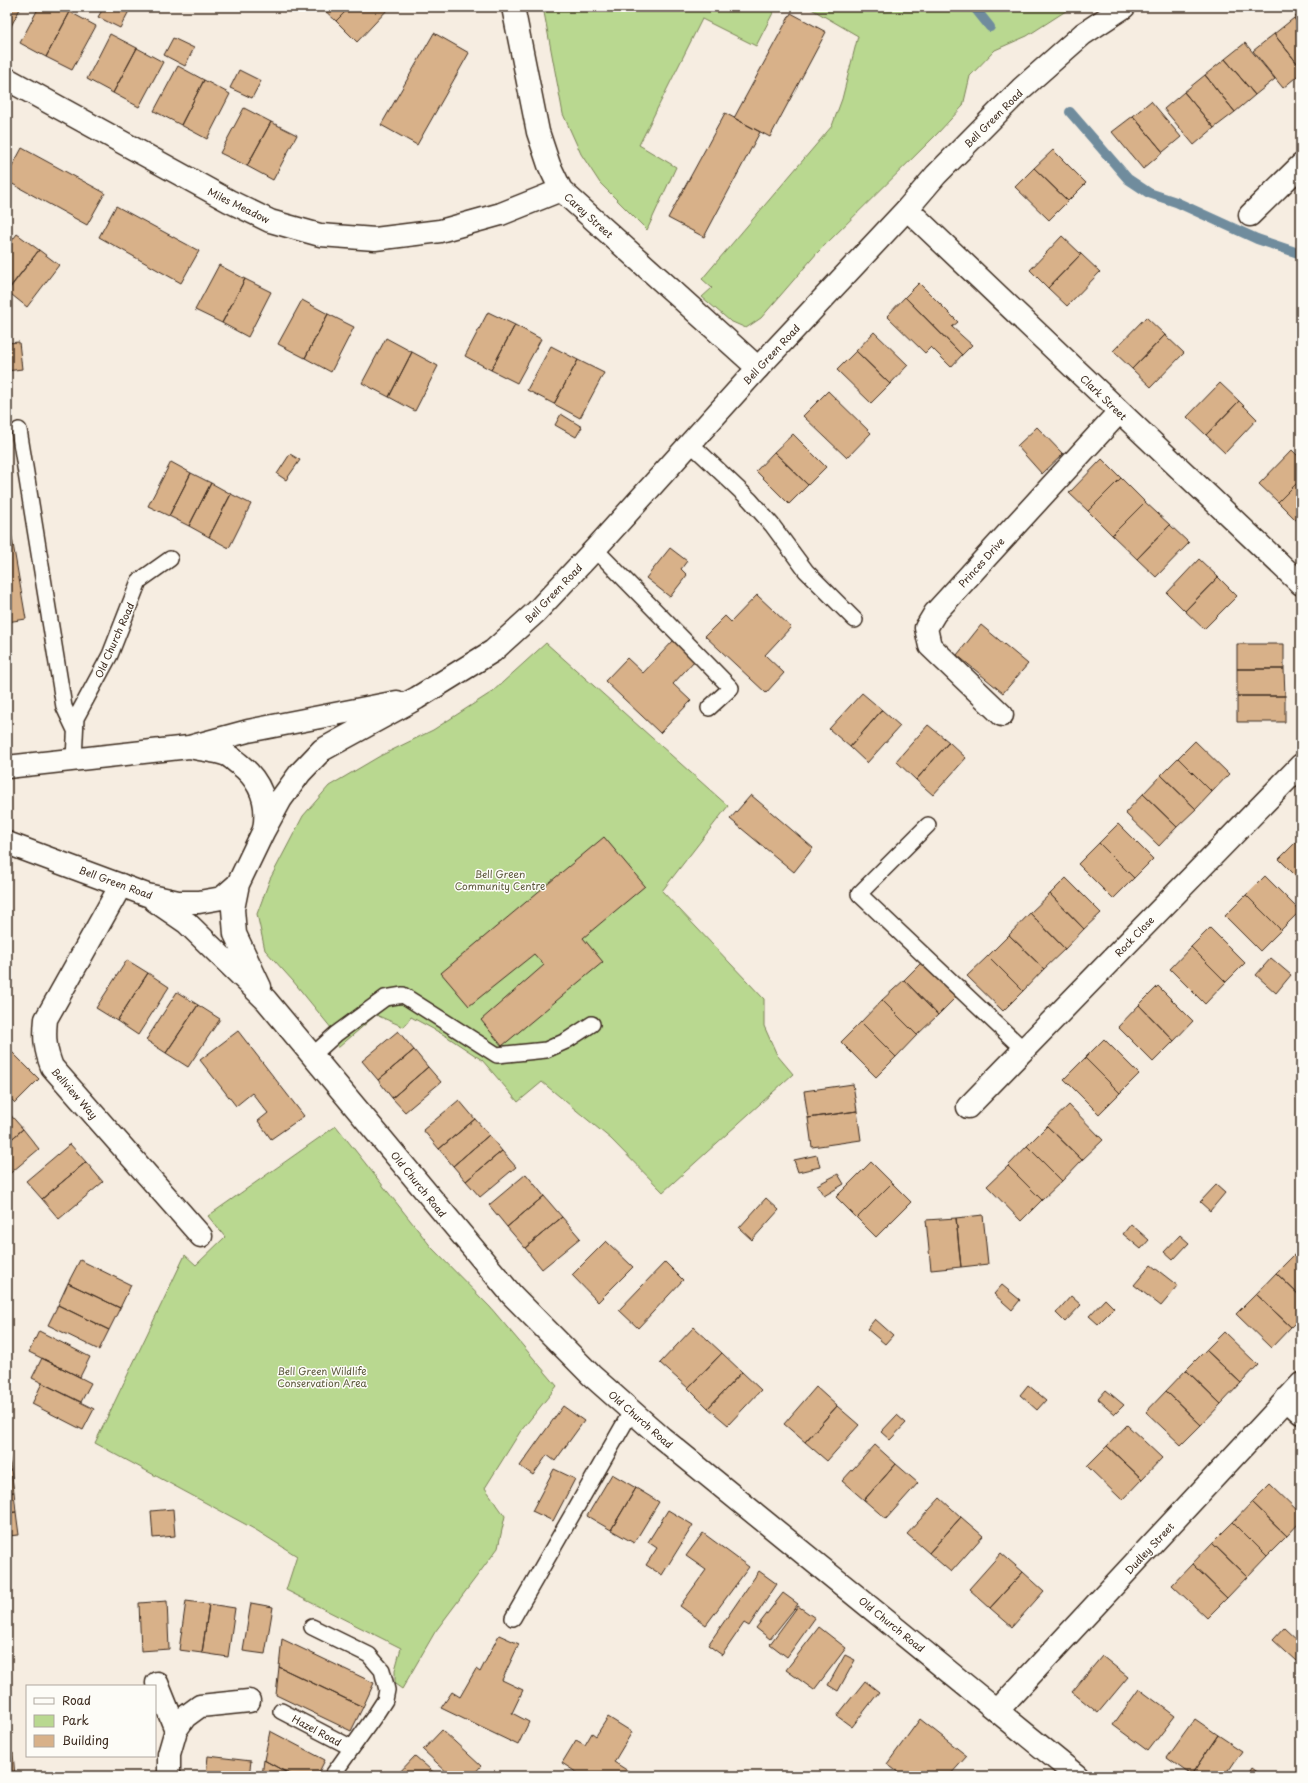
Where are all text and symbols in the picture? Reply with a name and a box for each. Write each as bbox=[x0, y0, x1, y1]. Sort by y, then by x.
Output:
street label: Bell Green Road bbox=[960, 85, 1026, 151]
street label: Miles Meadow bbox=[206, 184, 273, 227]
street label: Carey Street bbox=[561, 189, 617, 241]
street label: Bell Green Road bbox=[739, 320, 803, 387]
street label: Clark Street bbox=[1077, 371, 1131, 423]
street label: Princes Drive bbox=[955, 534, 1007, 590]
street label: Bell Green Road bbox=[521, 560, 585, 626]
street label: Old Church Road bbox=[91, 600, 137, 680]
street label: Bell Green Road bbox=[77, 862, 155, 902]
park label: Bell Green Community Centre bbox=[455, 866, 545, 894]
street label: Rock Close bbox=[1111, 912, 1157, 960]
street label: Bellview Way bbox=[48, 1064, 102, 1122]
street label: Old Church Road bbox=[388, 1148, 450, 1220]
park label: Bell Green Wildlife Conservation Area bbox=[277, 1363, 367, 1390]
street label: Old Church Road bbox=[605, 1387, 677, 1451]
street label: Dudley Street bbox=[1121, 1519, 1177, 1577]
street label: Old Church Road bbox=[856, 1593, 928, 1655]
legend bbox=[26, 1685, 156, 1757]
text: Road bbox=[62, 1691, 91, 1709]
text: Park bbox=[62, 1711, 89, 1729]
street label: Hazel Road bbox=[290, 1711, 344, 1749]
text: Building bbox=[62, 1731, 109, 1749]

